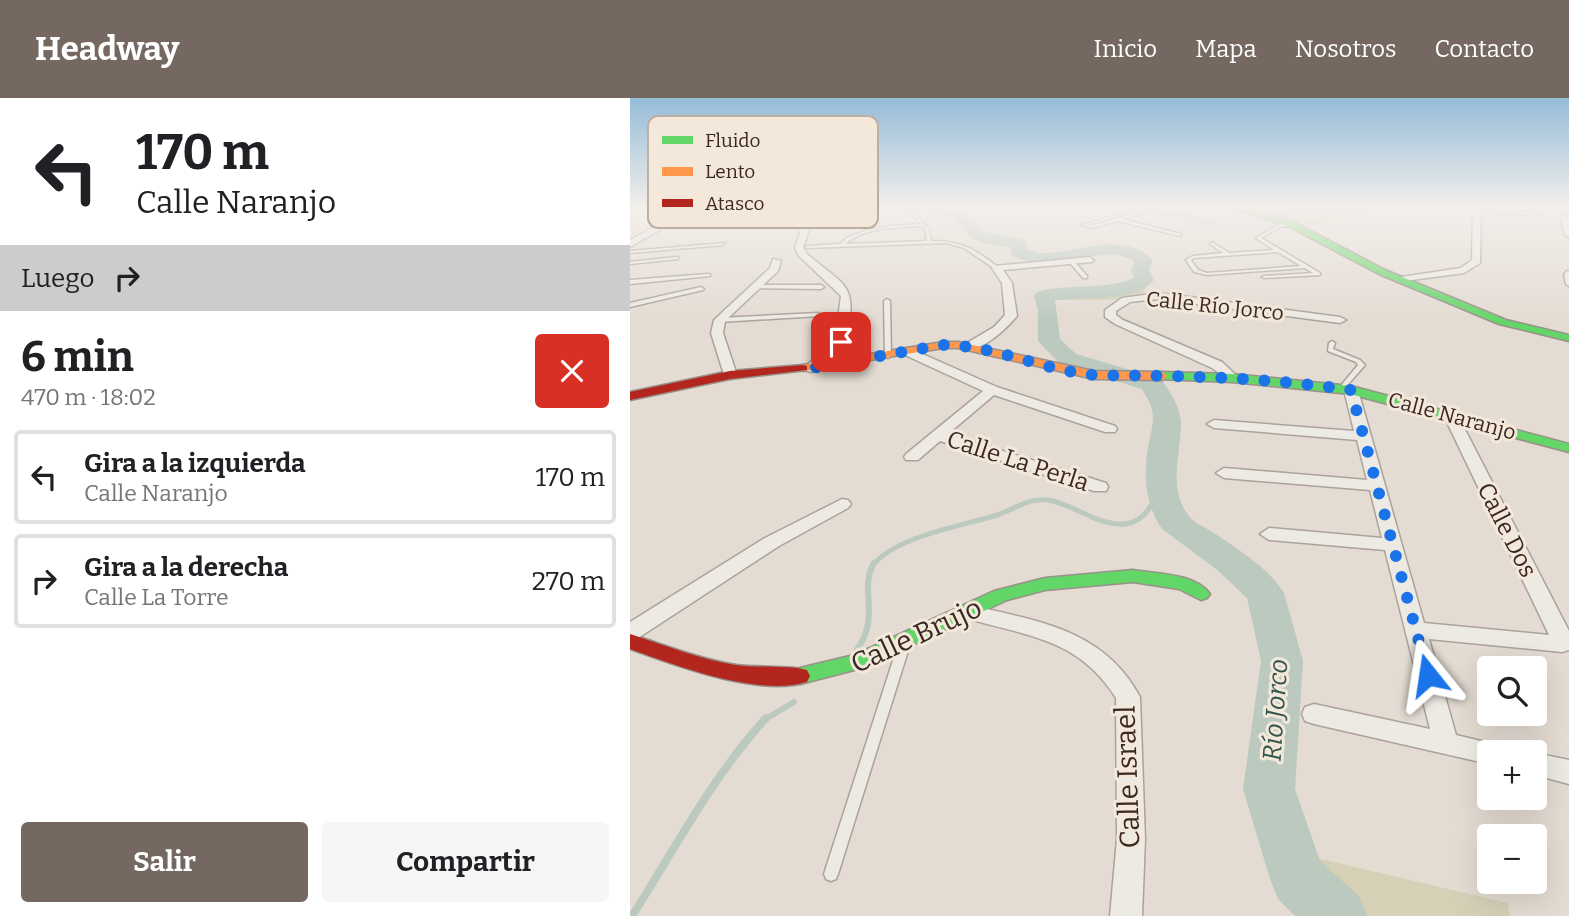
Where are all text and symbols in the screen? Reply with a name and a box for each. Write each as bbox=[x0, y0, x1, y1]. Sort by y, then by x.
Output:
text: Headway bbox=[35, 29, 179, 69]
text: Inicio bbox=[1093, 35, 1157, 63]
text: Mapa bbox=[1195, 35, 1257, 63]
text: Nosotros bbox=[1295, 35, 1396, 63]
text: Contacto bbox=[1434, 35, 1534, 63]
legend bbox=[648, 116, 878, 228]
text: 170 m bbox=[136, 123, 269, 182]
icon: left bbox=[21, 126, 112, 217]
text: Fluido bbox=[705, 129, 761, 152]
text: Lento bbox=[705, 160, 755, 183]
text: Calle Naranjo bbox=[136, 183, 336, 221]
text: Atasco bbox=[705, 192, 764, 215]
icon: right bbox=[108, 259, 146, 297]
text: Luego bbox=[21, 263, 94, 294]
street label: Calle Río Jorco bbox=[1145, 286, 1285, 326]
pin bbox=[811, 312, 871, 372]
icon: arrive bbox=[822, 323, 860, 361]
text: 6 min bbox=[21, 332, 134, 382]
button: close bbox=[535, 334, 609, 408]
text: 470 m · 18:02 bbox=[21, 383, 156, 411]
street label: Calle Naranjo bbox=[1385, 386, 1519, 446]
street label: Calle La Perla bbox=[943, 425, 1093, 497]
text: Gira a la izquierda bbox=[84, 448, 306, 479]
icon: left bbox=[25, 458, 63, 496]
text: 170 m bbox=[535, 462, 605, 493]
street label: Calle Dos bbox=[1471, 478, 1543, 582]
text: Calle Naranjo bbox=[84, 479, 228, 507]
text: Gira a la derecha bbox=[84, 552, 288, 583]
icon: right bbox=[25, 562, 63, 600]
text: 270 m bbox=[532, 566, 605, 597]
text: Calle La Torre bbox=[84, 583, 229, 611]
street label: Calle Brujo bbox=[846, 591, 987, 680]
position arrow bbox=[1391, 638, 1465, 712]
map controls bbox=[1477, 656, 1547, 894]
button: search bbox=[1477, 656, 1547, 726]
water label: Río Jorco bbox=[1256, 658, 1295, 762]
street label: Calle Israel bbox=[1109, 705, 1146, 849]
button: + bbox=[1477, 740, 1547, 810]
button: Salir bbox=[21, 822, 308, 902]
button: Compartir bbox=[322, 822, 609, 902]
button: − bbox=[1477, 824, 1547, 894]

